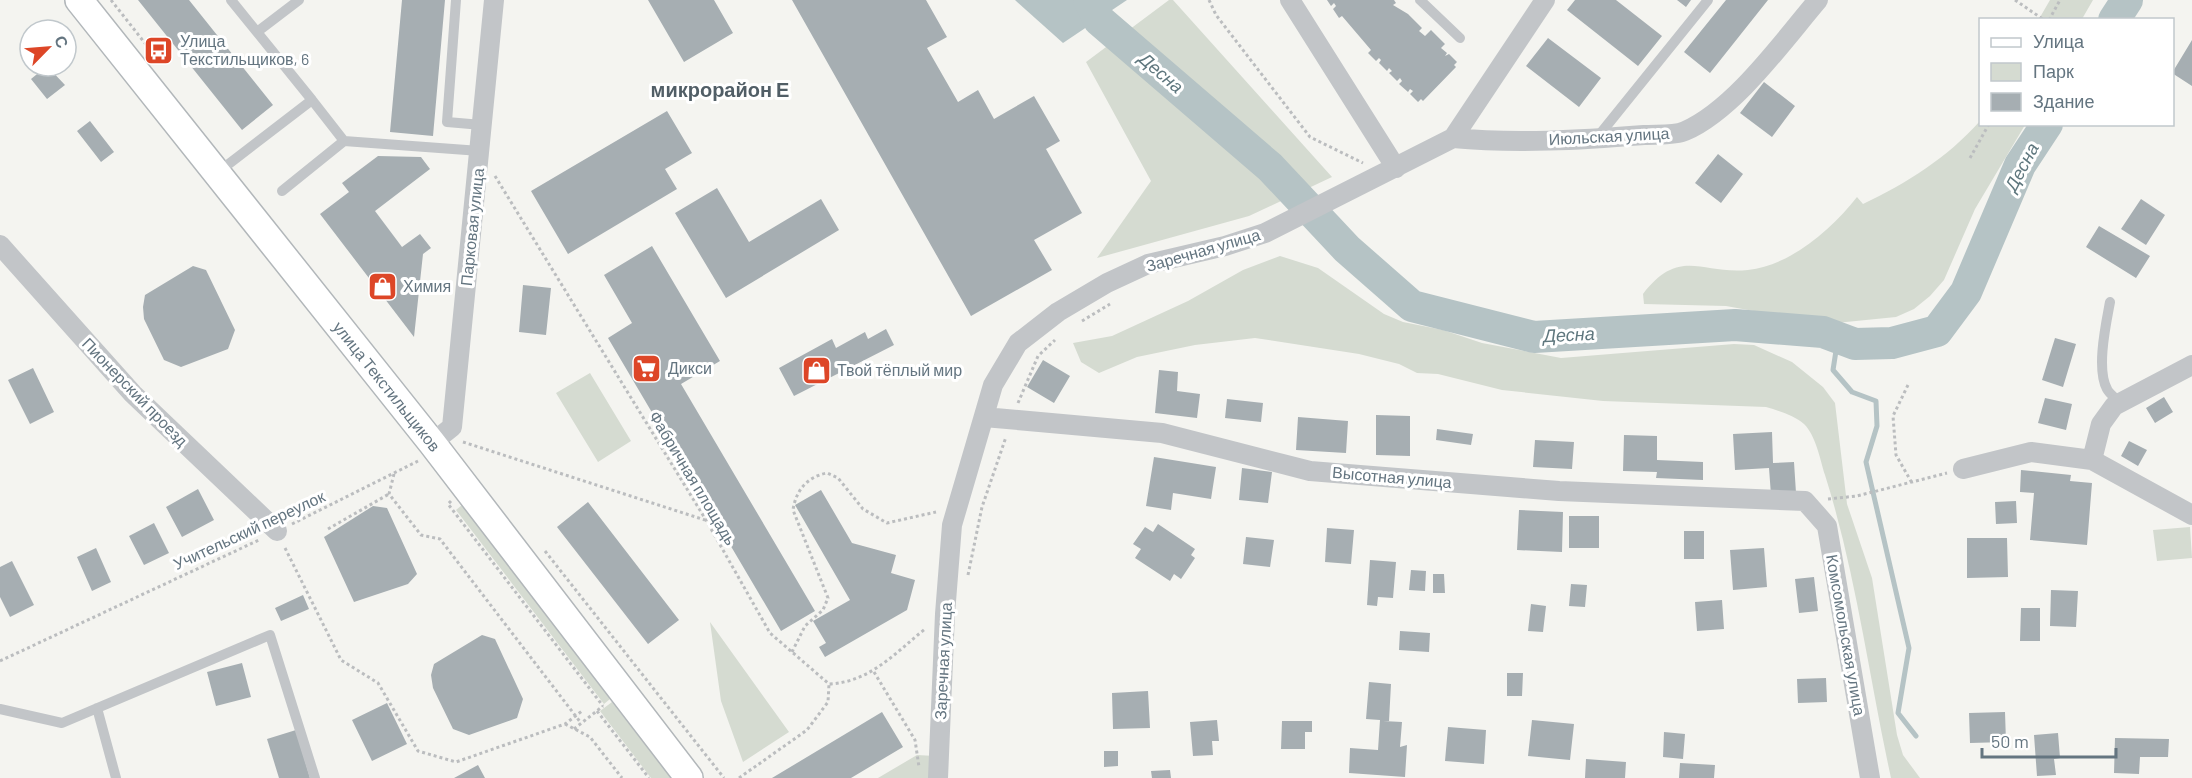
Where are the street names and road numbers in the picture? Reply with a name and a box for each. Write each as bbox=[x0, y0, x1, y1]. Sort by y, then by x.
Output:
street label: Июльская улица bbox=[1548, 123, 1670, 148]
street label: Парковая улица bbox=[456, 167, 487, 287]
street label: Заречная улица bbox=[1144, 224, 1262, 275]
street label: улица Текстильщиков bbox=[330, 317, 445, 455]
street label: Пионерский проезд bbox=[79, 333, 192, 450]
street label: Фабричная площадь bbox=[646, 407, 741, 548]
street label: Высотная улица bbox=[1332, 462, 1453, 491]
street label: Учительский переулок bbox=[170, 486, 328, 573]
street label: Комсомольская улица bbox=[1823, 553, 1870, 717]
street label: Заречная улица bbox=[930, 602, 955, 720]

